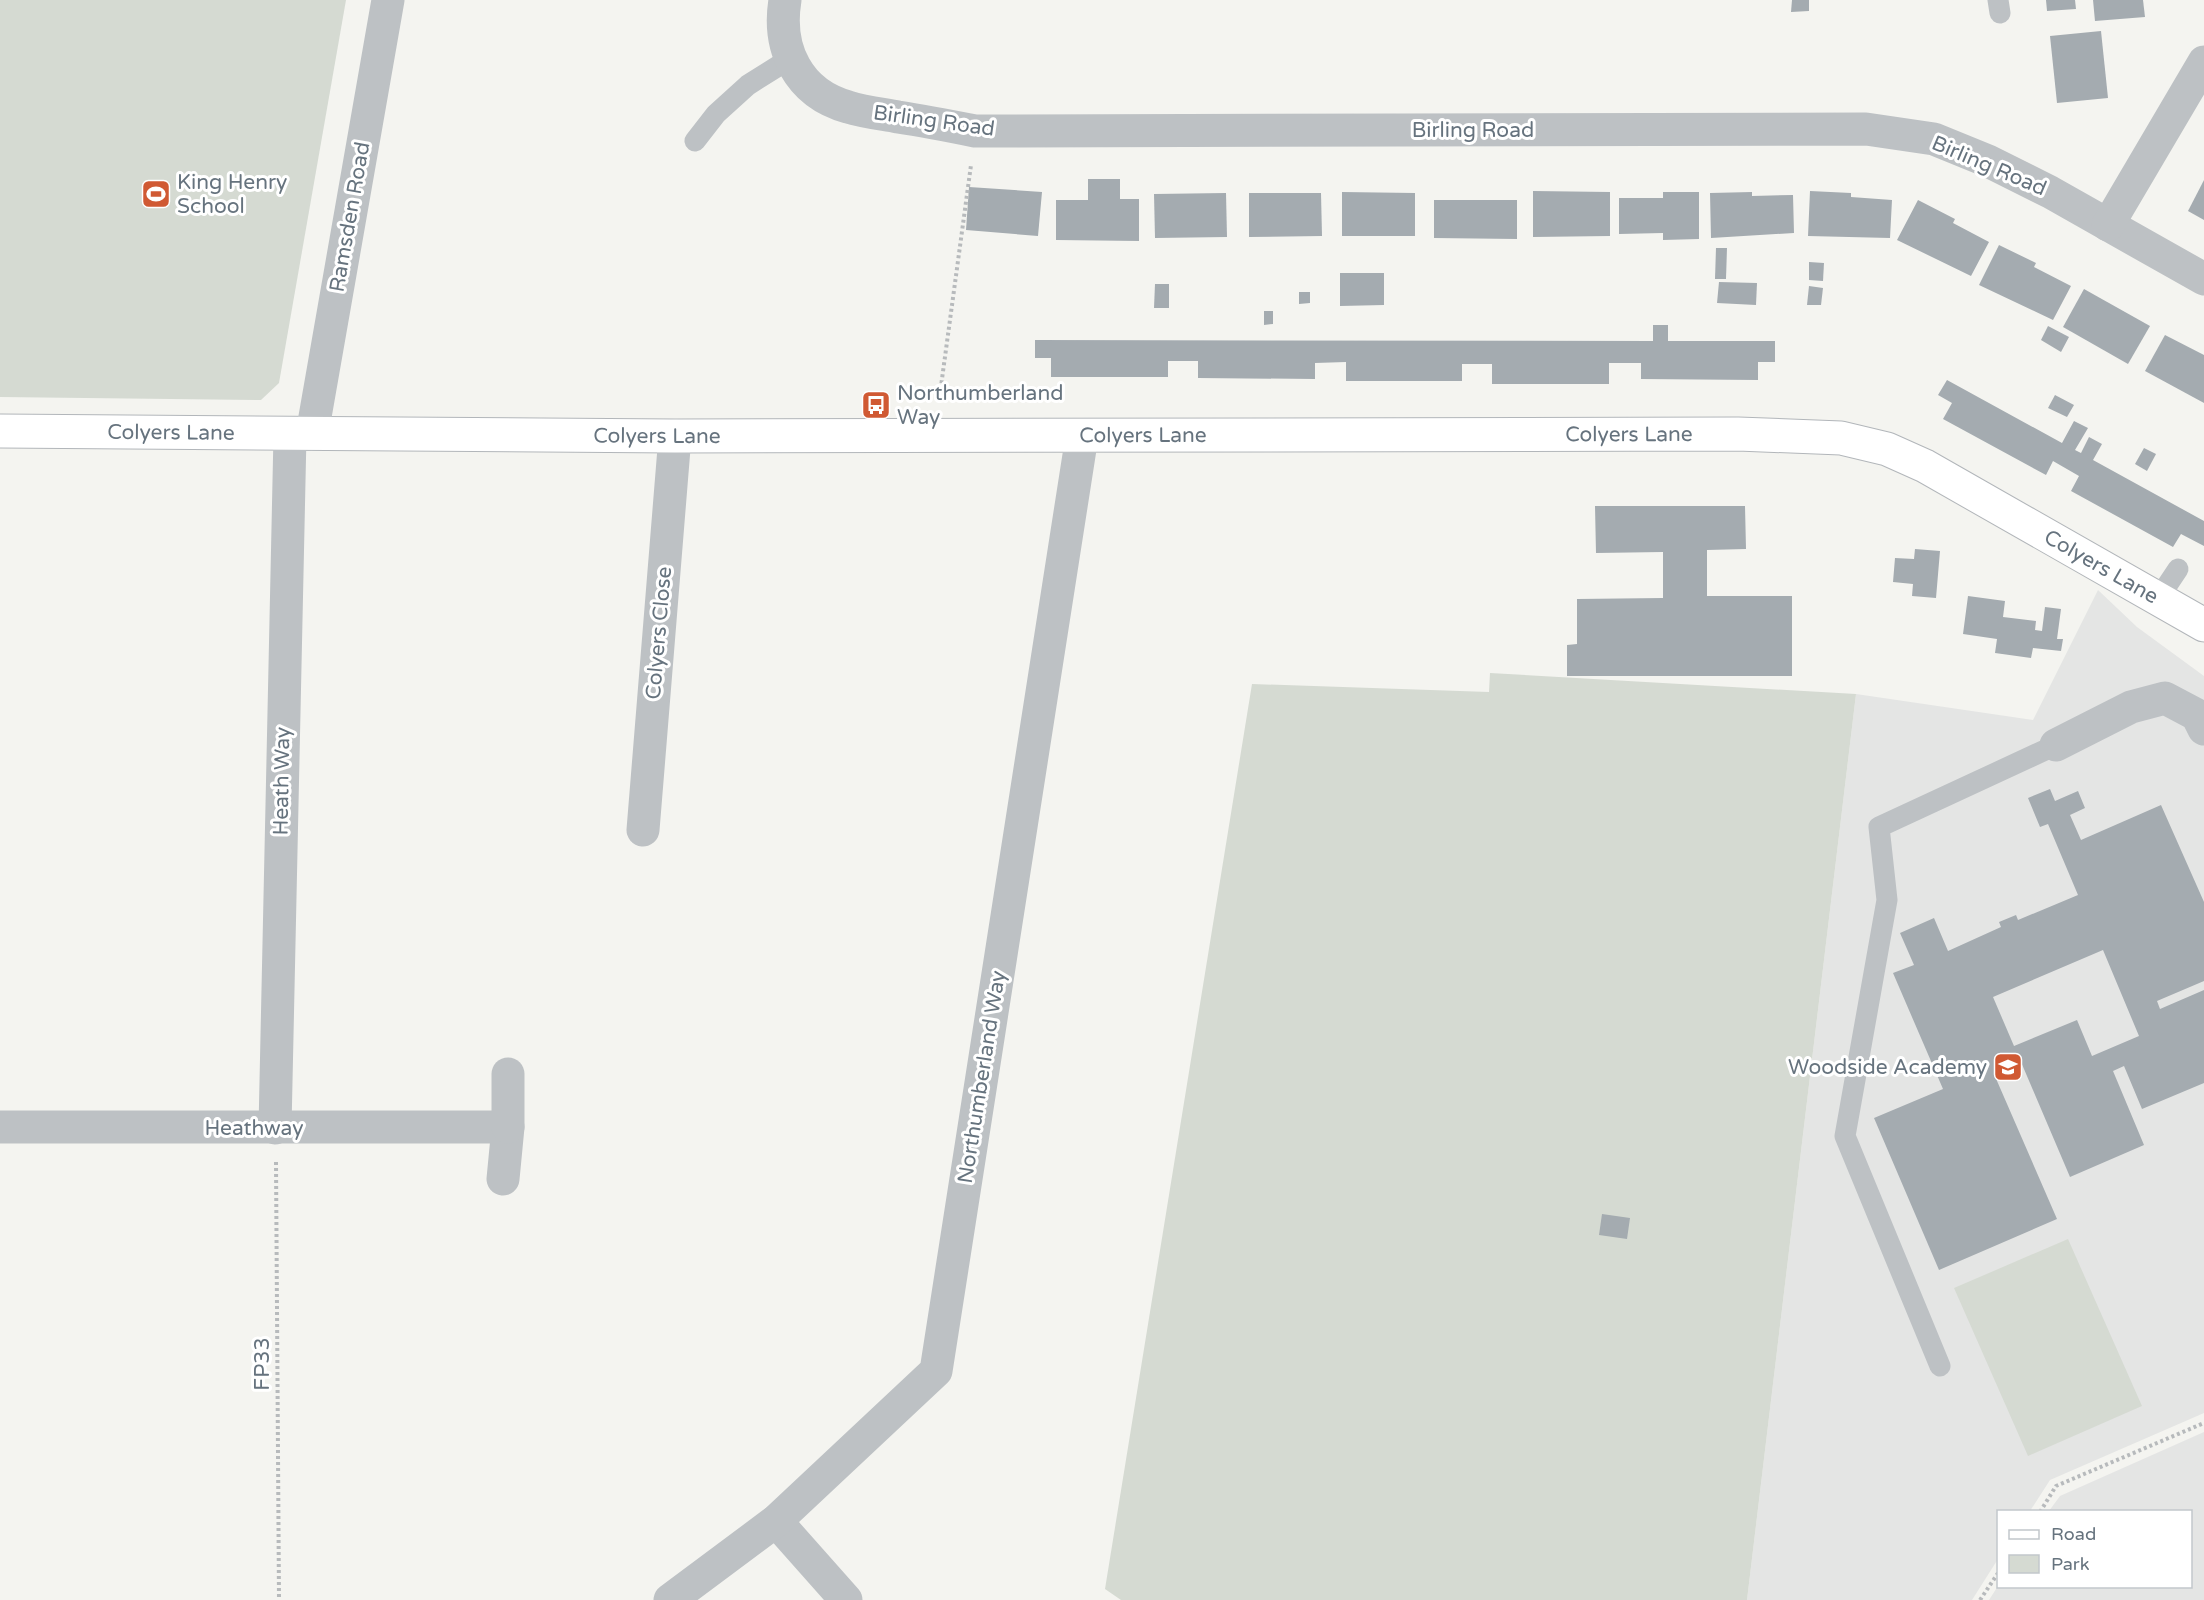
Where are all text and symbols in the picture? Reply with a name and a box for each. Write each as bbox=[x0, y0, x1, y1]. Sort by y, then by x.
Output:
street label: Birling Road bbox=[872, 100, 996, 142]
street label: Birling Road bbox=[1412, 118, 1534, 143]
street label: Birling Road bbox=[1928, 131, 2050, 201]
street label: Ramsden Road bbox=[324, 140, 376, 294]
place label: King Henry School bbox=[177, 170, 287, 219]
sports icon: King Henry School bbox=[140, 178, 172, 210]
place label: Northumberland Way bbox=[897, 381, 1063, 430]
bus stop icon: Northumberland Way bbox=[860, 389, 892, 421]
street label: Colyers Lane bbox=[107, 419, 235, 445]
street label: Colyers Lane bbox=[1079, 422, 1207, 448]
street label: Colyers Lane bbox=[1565, 422, 1693, 447]
street label: Colyers Lane bbox=[593, 423, 721, 449]
street label: Colyers Lane bbox=[2040, 524, 2163, 609]
street label: Colyers Close bbox=[641, 565, 677, 701]
street label: Heath Way bbox=[269, 727, 295, 835]
street label: Northumberland Way bbox=[953, 969, 1011, 1185]
school or university icon: Woodside Academy bbox=[1992, 1051, 2024, 1083]
place label: Woodside Academy bbox=[1788, 1055, 1987, 1080]
street label: Heathway bbox=[204, 1116, 304, 1141]
street label: FP33 bbox=[250, 1337, 275, 1391]
legend bbox=[1997, 1510, 2192, 1588]
text: Road bbox=[2051, 1523, 2096, 1545]
text: Park bbox=[2051, 1553, 2090, 1575]

